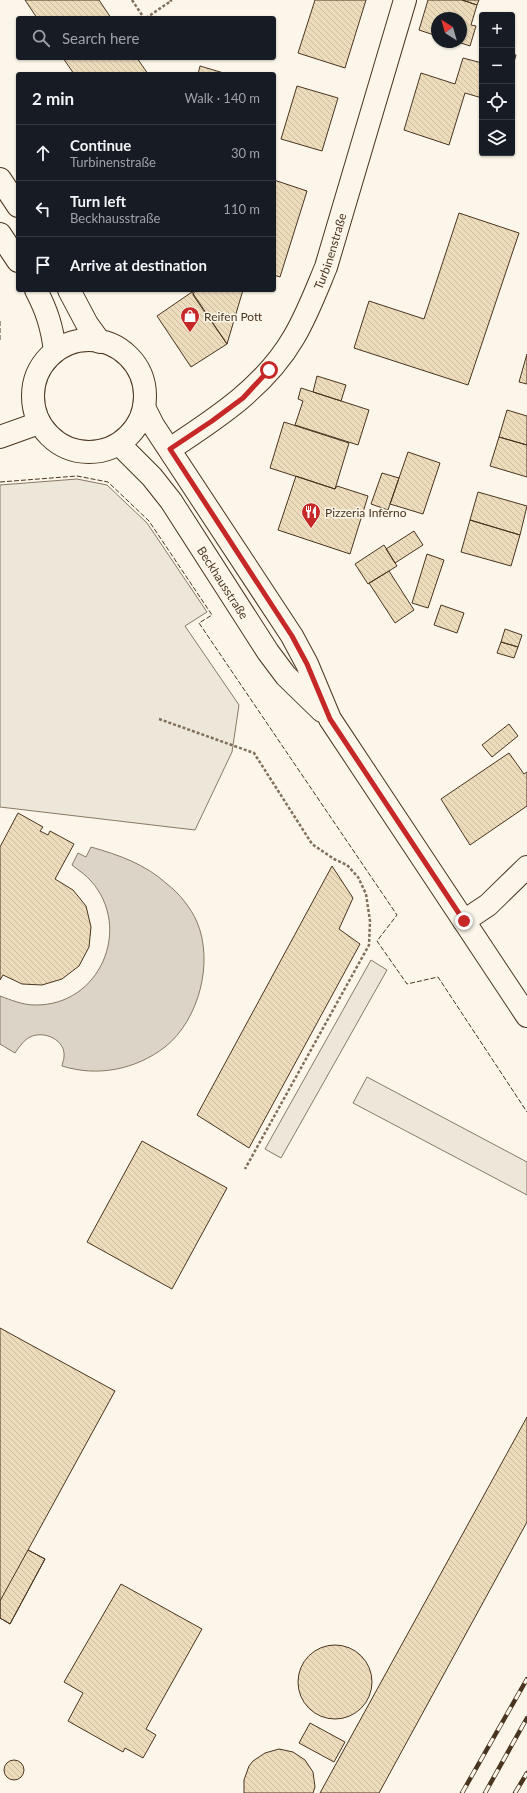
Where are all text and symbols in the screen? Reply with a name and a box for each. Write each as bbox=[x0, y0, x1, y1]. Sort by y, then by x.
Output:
north arrow bbox=[431, 12, 467, 48]
map controls bbox=[479, 12, 515, 156]
button: + bbox=[479, 12, 515, 48]
search box bbox=[16, 16, 276, 60]
icon: search bbox=[30, 27, 52, 49]
text: Search here bbox=[62, 29, 139, 47]
button: − bbox=[479, 48, 515, 84]
button: locate bbox=[479, 84, 515, 120]
text: 2 min bbox=[32, 88, 74, 109]
text: Walk · 140 m bbox=[184, 90, 260, 106]
button: layers bbox=[479, 120, 515, 156]
text: Continue bbox=[70, 136, 131, 154]
icon: ahead bbox=[32, 142, 54, 164]
text: 30 m bbox=[231, 145, 260, 161]
text: Turbinenstraße bbox=[70, 154, 156, 170]
text: Turn left bbox=[70, 192, 126, 210]
icon: left bbox=[32, 198, 54, 220]
text: 110 m bbox=[223, 201, 260, 217]
text: Beckhausstraße bbox=[70, 210, 160, 226]
street label: Turbinenstraße bbox=[310, 211, 349, 292]
icon: arrive bbox=[32, 254, 54, 276]
text: Arrive at destination bbox=[70, 256, 207, 274]
shop icon: Reifen Pott bbox=[179, 305, 201, 333]
place label: Reifen Pott bbox=[204, 309, 263, 324]
route start bbox=[260, 361, 278, 379]
restaurant icon: Pizzeria Inferno bbox=[300, 501, 322, 529]
place label: Pizzeria Inferno bbox=[325, 505, 407, 520]
street label: Beckhausstraße bbox=[194, 543, 252, 622]
route end bbox=[455, 912, 473, 930]

